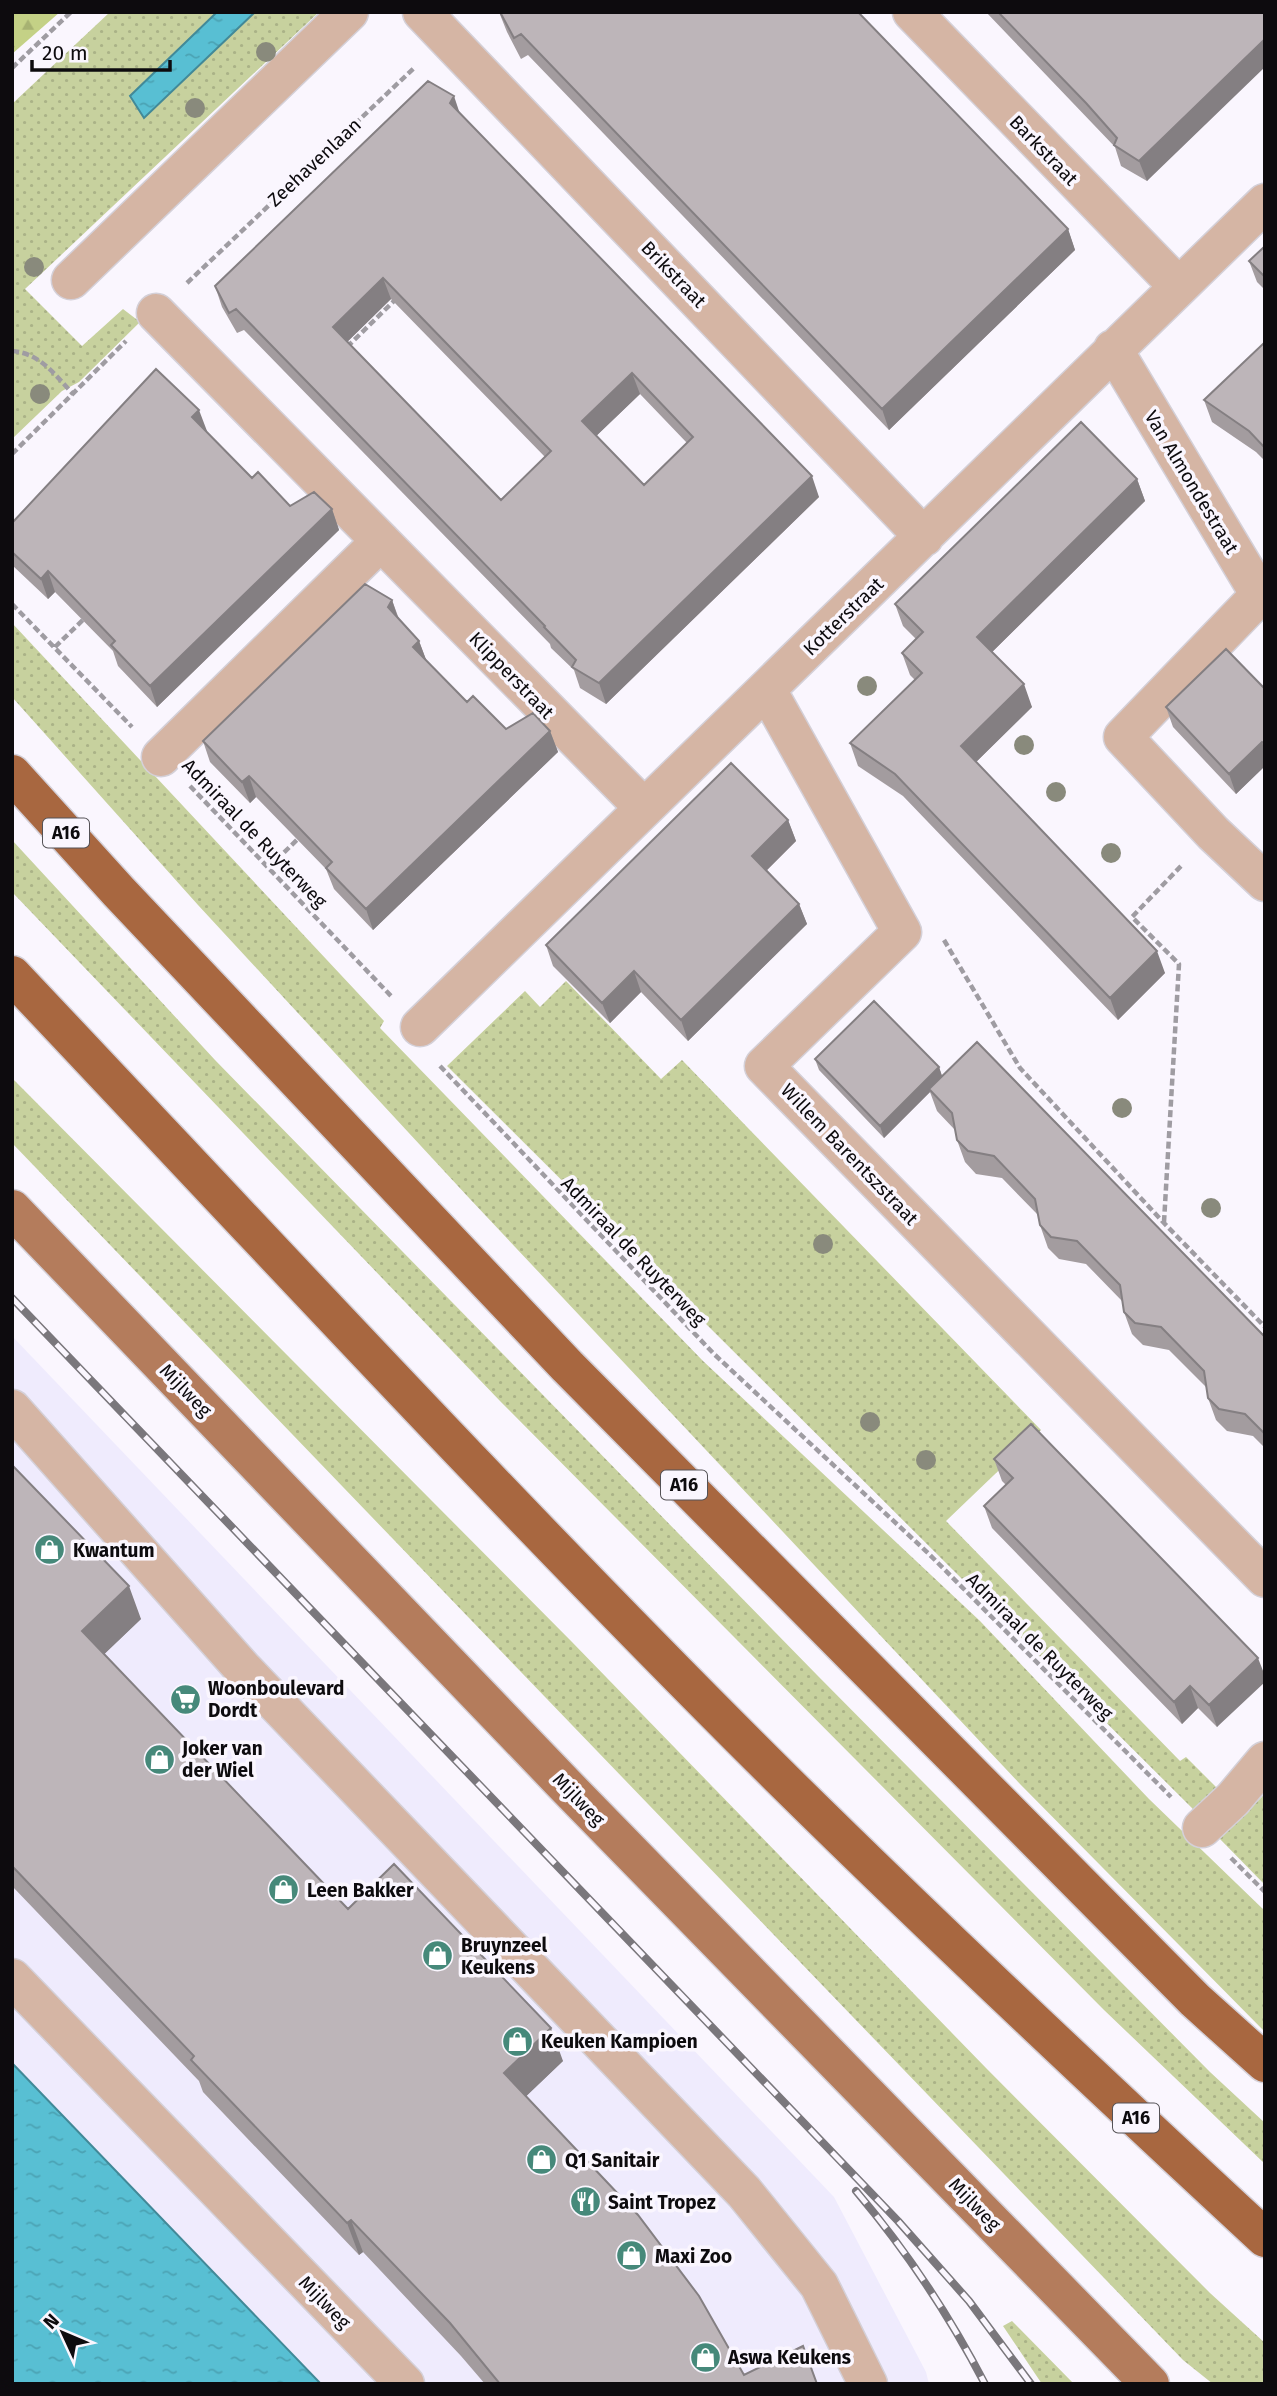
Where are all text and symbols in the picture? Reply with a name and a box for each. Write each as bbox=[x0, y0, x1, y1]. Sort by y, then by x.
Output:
scale bar bbox=[32, 28, 170, 72]
text: 20 m bbox=[42, 40, 88, 66]
street label: Barkstraat bbox=[1005, 110, 1083, 190]
street label: Zeehavenlaan bbox=[263, 113, 366, 211]
street label: Brikstraat bbox=[636, 236, 711, 313]
street label: Van Almondestraat bbox=[1140, 407, 1243, 558]
street label: Kotterstraat bbox=[798, 572, 888, 660]
street label: Klipperstraat bbox=[464, 627, 559, 724]
street label: Admiraal de Ruyterweg bbox=[177, 754, 332, 913]
road number: A16 bbox=[43, 818, 89, 848]
street label: Willem Barentszstraat bbox=[776, 1079, 923, 1230]
street label: Admiraal de Ruyterweg bbox=[556, 1172, 711, 1331]
street label: Mijlweg bbox=[155, 1359, 217, 1422]
road number: A16 bbox=[661, 1470, 707, 1500]
shop icon: Kwantum bbox=[33, 1533, 67, 1567]
place label: Kwantum bbox=[73, 1539, 154, 1562]
street label: Admiraal de Ruyterweg bbox=[961, 1568, 1118, 1725]
place label: Woonboulevard Dordt bbox=[208, 1677, 344, 1722]
supermarket icon: Woonboulevard Dordt bbox=[168, 1682, 202, 1716]
place label: Joker van der Wiel bbox=[181, 1737, 263, 1782]
shop icon: Joker van der Wiel bbox=[142, 1742, 176, 1776]
street label: Mijlweg bbox=[548, 1768, 610, 1831]
shop icon: Leen Bakker bbox=[267, 1873, 301, 1907]
place label: Leen Bakker bbox=[307, 1879, 414, 1902]
place label: Bruynzeel Keukens bbox=[461, 1934, 548, 1979]
shop icon: Bruynzeel Keukens bbox=[421, 1939, 455, 1973]
shop icon: Keuken Kampioen bbox=[501, 2024, 535, 2058]
place label: Keuken Kampioen bbox=[541, 2030, 698, 2053]
road number: A16 bbox=[1113, 2104, 1159, 2132]
shop icon: Q1 Sanitair bbox=[525, 2143, 559, 2177]
place label: Q1 Sanitair bbox=[565, 2149, 660, 2172]
street label: Mijlweg bbox=[944, 2173, 1006, 2236]
restaurant icon: Saint Tropez bbox=[568, 2185, 602, 2219]
place label: Saint Tropez bbox=[608, 2191, 716, 2214]
shop icon: Maxi Zoo bbox=[615, 2239, 649, 2273]
place label: Maxi Zoo bbox=[655, 2245, 732, 2268]
street label: Mijlweg bbox=[294, 2271, 356, 2334]
north arrow bbox=[28, 2298, 98, 2368]
text: N bbox=[38, 2309, 64, 2334]
shop icon: Aswa Keukens bbox=[688, 2340, 722, 2374]
place label: Aswa Keukens bbox=[727, 2346, 851, 2369]

